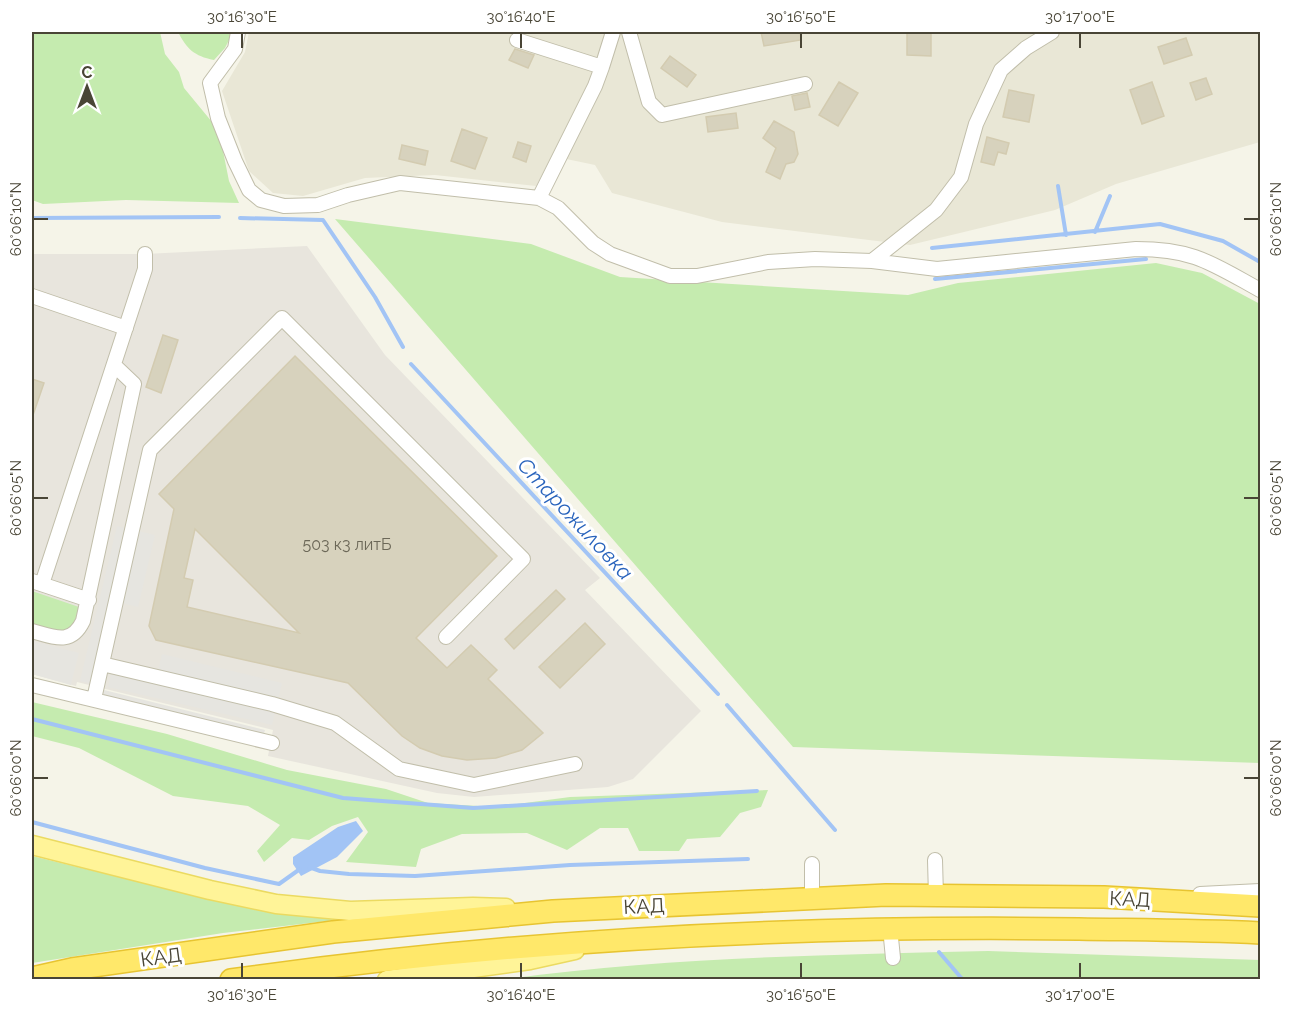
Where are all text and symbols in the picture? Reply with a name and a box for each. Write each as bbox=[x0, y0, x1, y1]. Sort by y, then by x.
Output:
text: 30°16'30"E bbox=[207, 8, 277, 26]
text: 30°16'40"E bbox=[487, 8, 555, 26]
text: 30°16'50"E bbox=[766, 8, 836, 26]
text: 30°17'00"E bbox=[1045, 8, 1115, 26]
north arrow bbox=[57, 57, 117, 117]
text: С bbox=[82, 63, 93, 82]
text: 60°06'10"N bbox=[7, 182, 25, 256]
text: 60°06'10"N bbox=[1267, 182, 1285, 256]
water label: Старожиловка bbox=[512, 452, 638, 585]
text: 60°06'05"N bbox=[7, 460, 25, 536]
text: 60°06'05"N bbox=[1267, 460, 1285, 536]
house number: 503 к3 литБ bbox=[303, 535, 391, 554]
text: 60°06'00"N bbox=[7, 740, 25, 817]
text: 60°06'00"N bbox=[1267, 740, 1285, 817]
street label: КАД bbox=[1109, 886, 1151, 912]
street label: КАД bbox=[623, 893, 665, 919]
street label: КАД bbox=[139, 942, 183, 972]
text: 30°16'30"E bbox=[207, 986, 277, 1004]
text: 30°16'40"E bbox=[487, 986, 555, 1004]
text: 30°16'50"E bbox=[766, 986, 836, 1004]
text: 30°17'00"E bbox=[1045, 986, 1115, 1004]

